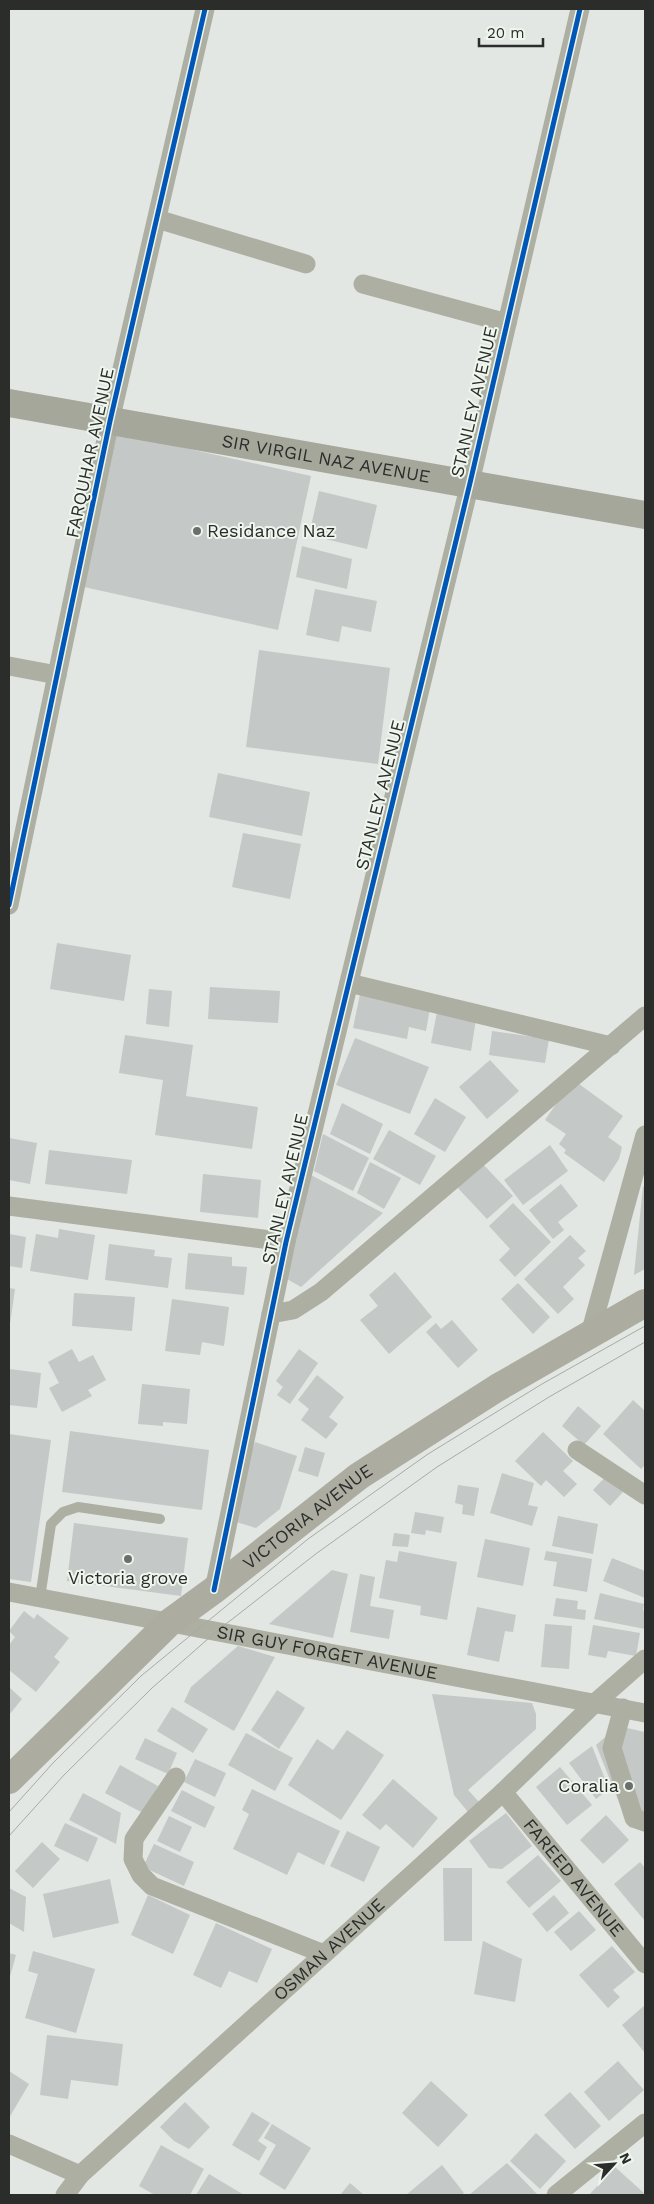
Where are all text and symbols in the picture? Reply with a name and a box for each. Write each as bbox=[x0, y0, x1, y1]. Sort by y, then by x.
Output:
scale bar bbox=[479, 15, 543, 47]
text: 20 m bbox=[487, 24, 525, 42]
street label: STANLEY AVENUE bbox=[446, 325, 501, 479]
street label: FARQUHAR AVENUE bbox=[61, 366, 118, 540]
street label: SIR VIRGIL NAZ AVENUE bbox=[220, 430, 432, 487]
place label: Residance Naz bbox=[207, 520, 335, 541]
marker: Residance Naz bbox=[191, 525, 203, 537]
street label: STANLEY AVENUE bbox=[351, 718, 408, 872]
street label: STANLEY AVENUE bbox=[257, 1112, 312, 1266]
street label: VICTORIA AVENUE bbox=[238, 1459, 376, 1573]
marker: Victoria grove bbox=[122, 1553, 134, 1565]
place label: Victoria grove bbox=[68, 1567, 188, 1588]
street label: SIR GUY FORGET AVENUE bbox=[215, 1621, 440, 1683]
place label: Coralia bbox=[558, 1775, 619, 1796]
marker: Coralia bbox=[623, 1780, 635, 1792]
street label: FAREED AVENUE bbox=[519, 1814, 629, 1940]
street label: OSMAN AVENUE bbox=[269, 1894, 389, 2005]
north arrow bbox=[589, 2139, 639, 2189]
text: N bbox=[616, 2150, 635, 2166]

